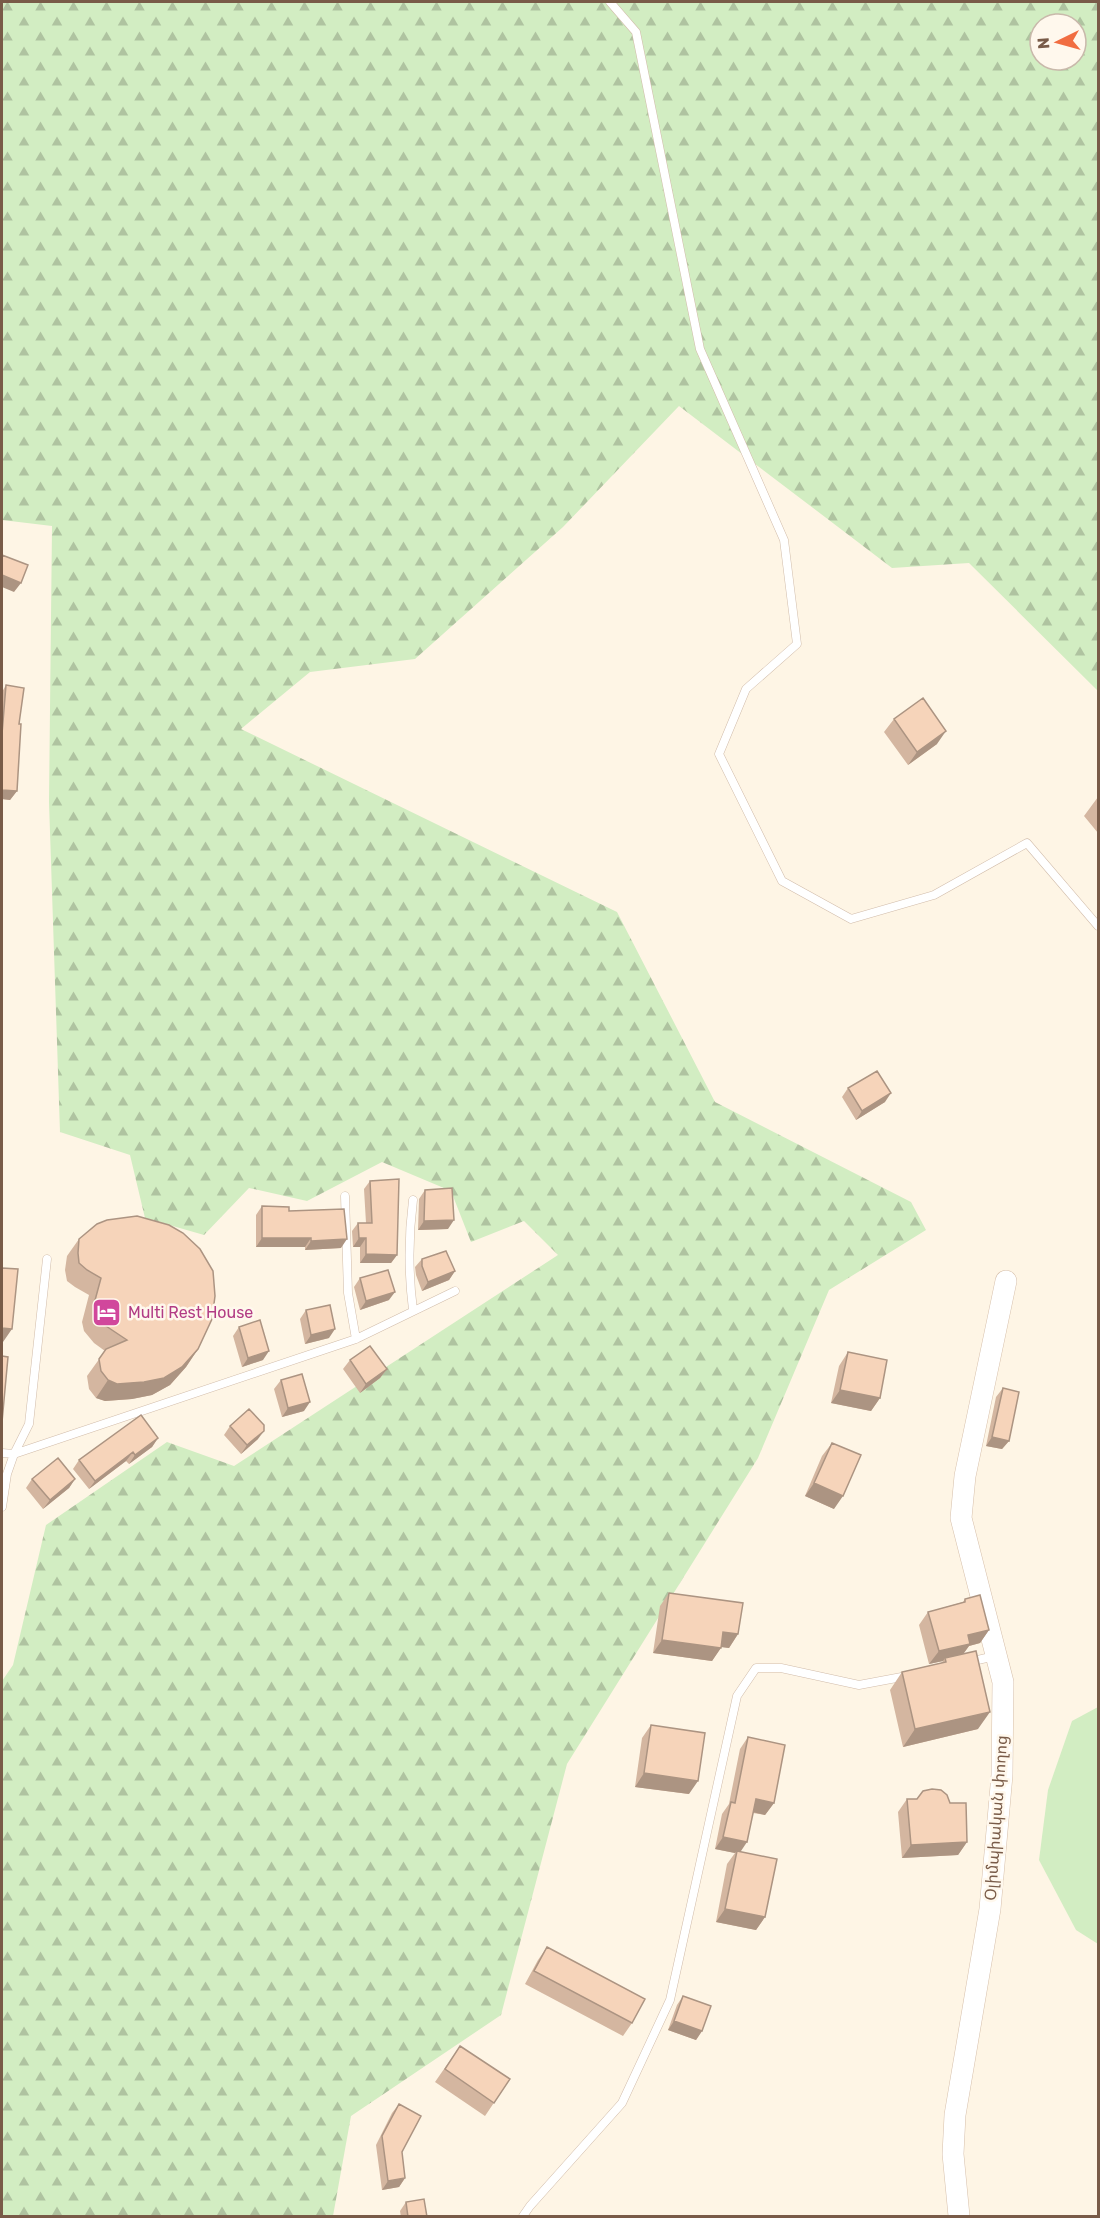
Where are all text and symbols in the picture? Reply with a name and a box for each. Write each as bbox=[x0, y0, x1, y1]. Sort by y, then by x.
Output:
north arrow bbox=[1028, 12, 1088, 72]
text: N bbox=[1034, 37, 1054, 50]
hotel icon: Multi Rest House bbox=[91, 1296, 123, 1328]
place label: Multi Rest House bbox=[128, 1303, 253, 1322]
street label: Օլիմպիական փողոց bbox=[981, 1735, 1011, 1901]

